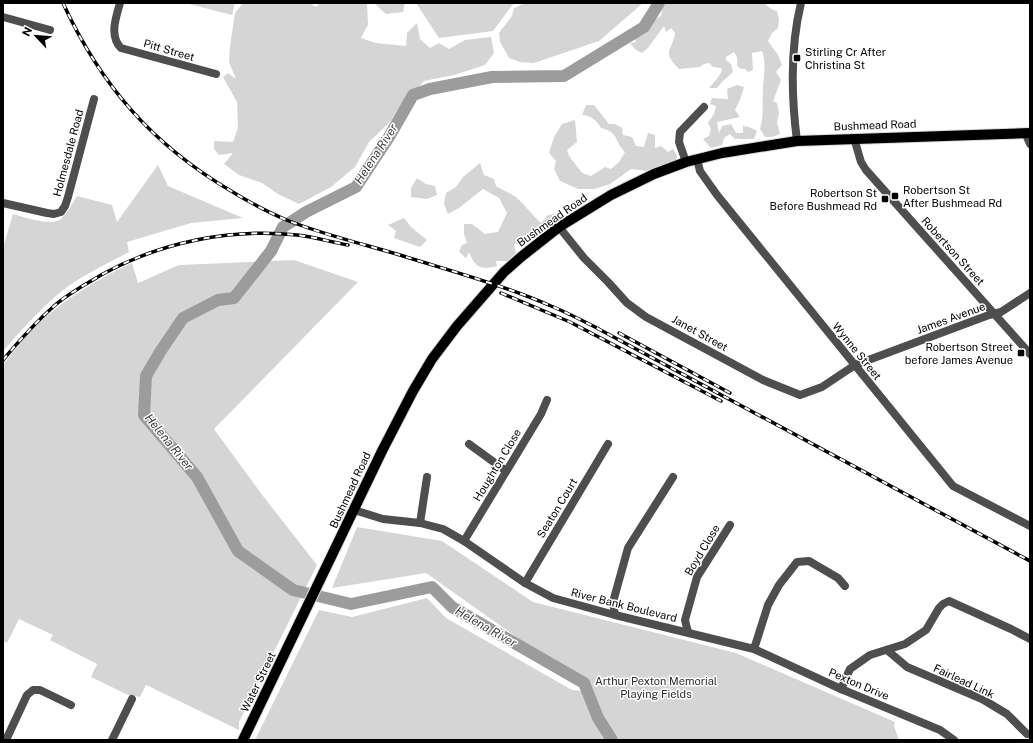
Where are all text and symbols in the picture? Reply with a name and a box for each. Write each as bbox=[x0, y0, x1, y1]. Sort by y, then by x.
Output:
north arrow bbox=[16, 16, 56, 56]
text: N bbox=[20, 25, 34, 38]
street label: Pitt Street bbox=[142, 37, 196, 63]
place label: Stirling Cr After Christina St bbox=[805, 46, 886, 71]
marker: Stirling Cr After Christina St bbox=[792, 53, 802, 63]
street label: Holmesdale Road bbox=[51, 108, 85, 198]
street label: Bushmead Road bbox=[833, 118, 917, 132]
water label: Helena River bbox=[351, 121, 401, 187]
place label: Robertson St After Bushmead Rd bbox=[903, 184, 1002, 209]
place label: Robertson St Before Bushmead Rd bbox=[770, 187, 877, 212]
street label: Bushmead Road bbox=[515, 191, 589, 249]
marker: Robertson St After Bushmead Rd bbox=[890, 191, 900, 201]
marker: Robertson St Before Bushmead Rd bbox=[880, 194, 890, 204]
street label: Robertson Street bbox=[919, 214, 987, 288]
street label: James Avenue bbox=[915, 300, 987, 336]
street label: Janet Street bbox=[670, 313, 730, 353]
street label: Wynne Street bbox=[830, 320, 884, 382]
place label: Robertson Street before James Avenue bbox=[905, 341, 1013, 366]
marker: Robertson Street before James Avenue bbox=[1016, 348, 1026, 358]
water label: Helena River bbox=[142, 411, 196, 473]
street label: Houghton Close bbox=[471, 427, 523, 503]
street label: Bushmead Road bbox=[327, 450, 373, 530]
street label: Seaton Court bbox=[535, 476, 579, 540]
street label: Boyd Close bbox=[682, 522, 722, 578]
street label: River Bank Boulevard bbox=[570, 586, 678, 624]
water label: Helena River bbox=[453, 604, 520, 650]
street label: Water Street bbox=[238, 650, 278, 714]
street label: Fairlead Link bbox=[932, 662, 996, 700]
street label: Pexton Drive bbox=[827, 666, 891, 702]
park label: Arthur Pexton Memorial Playing Fields bbox=[595, 675, 717, 700]

